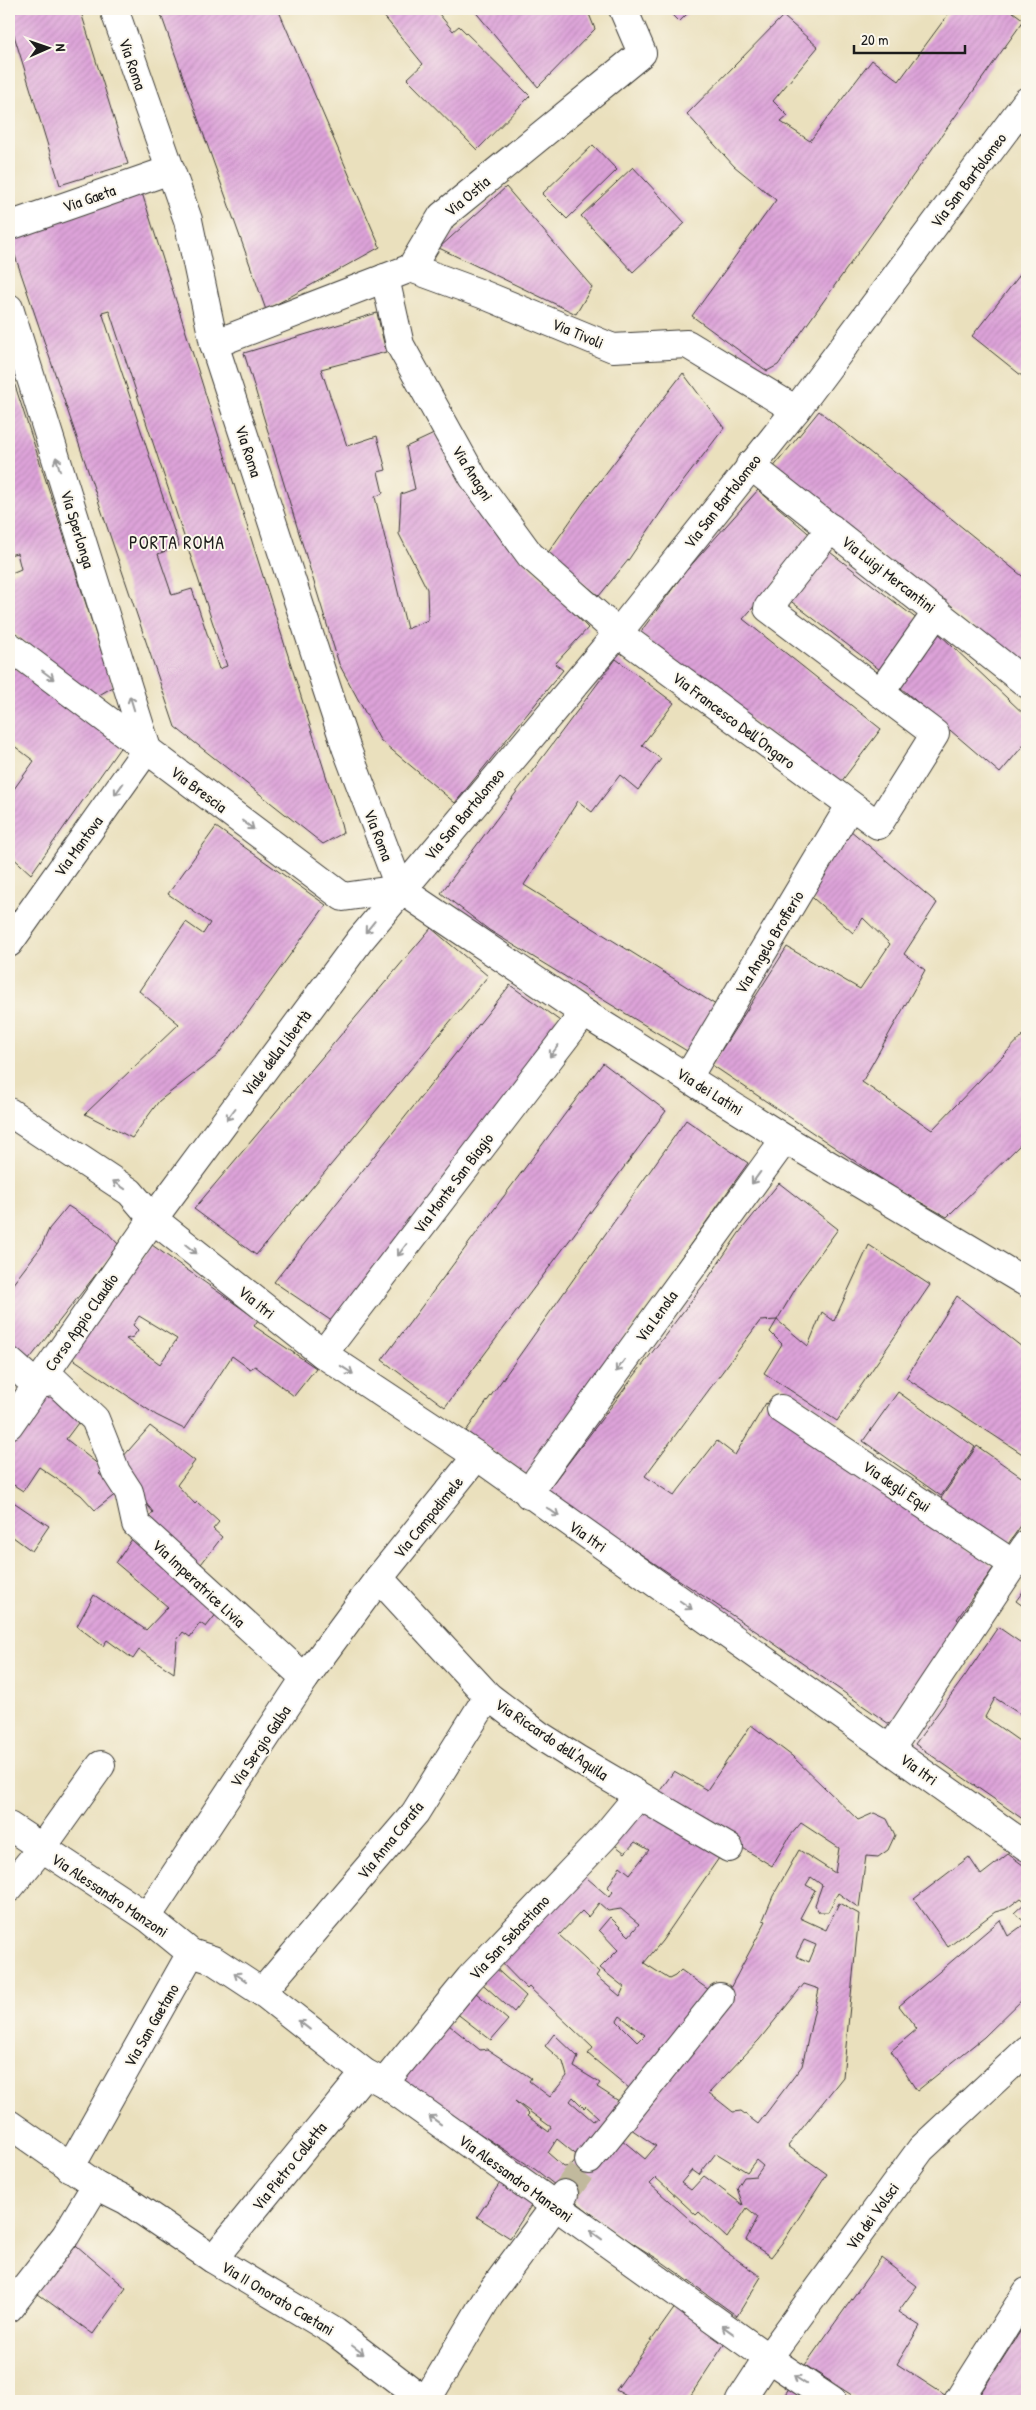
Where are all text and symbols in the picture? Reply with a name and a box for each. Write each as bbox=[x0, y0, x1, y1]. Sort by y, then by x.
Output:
north arrow bbox=[22, 22, 72, 72]
scale bar bbox=[854, 22, 965, 54]
text: 20 m bbox=[861, 29, 888, 50]
street label: Via Roma bbox=[114, 35, 152, 93]
text: N bbox=[52, 43, 71, 52]
street label: Via San Bartolomeo bbox=[925, 127, 1011, 232]
street label: Via Ostia bbox=[440, 171, 494, 221]
street label: Via Gaeta bbox=[60, 179, 118, 217]
street label: Via Tivoli bbox=[549, 312, 607, 354]
street label: Via Roma bbox=[230, 422, 268, 480]
street label: Via Anagni bbox=[447, 441, 499, 505]
street label: Via San Bartolomeo bbox=[678, 449, 766, 553]
one-way arrow bbox=[52, 457, 62, 473]
street label: Via Sperlonga bbox=[56, 487, 100, 571]
district label: PORTA ROMA bbox=[129, 530, 225, 555]
street label: Via Luigi Mercantini bbox=[837, 530, 941, 618]
street label: Via Francesco Dell'Ongaro bbox=[668, 666, 801, 774]
one-way arrow bbox=[41, 670, 55, 680]
one-way arrow bbox=[127, 695, 137, 711]
street label: Via Brescia bbox=[166, 761, 232, 817]
street label: Via San Bartolomeo bbox=[419, 763, 509, 865]
one-way arrow bbox=[114, 782, 124, 796]
street label: Via Roma bbox=[359, 806, 399, 864]
street label: Via Mantova bbox=[48, 811, 108, 881]
one-way arrow bbox=[241, 820, 255, 830]
street label: Via Angelo Brofferio bbox=[729, 886, 809, 998]
one-way arrow bbox=[364, 920, 375, 933]
street label: Viale della Libertà bbox=[236, 1005, 316, 1101]
one-way arrow bbox=[549, 1044, 559, 1058]
street label: Via dei Latini bbox=[673, 1062, 747, 1120]
one-way arrow bbox=[226, 1107, 236, 1121]
street label: Via Monte San Biagio bbox=[408, 1128, 499, 1238]
one-way arrow bbox=[751, 1171, 761, 1185]
one-way arrow bbox=[112, 1180, 126, 1190]
one-way arrow bbox=[397, 1243, 408, 1256]
one-way arrow bbox=[184, 1244, 197, 1255]
street label: Corso Appio Claudio bbox=[39, 1268, 123, 1375]
street label: Via Itri bbox=[234, 1280, 280, 1324]
street label: Via Lenola bbox=[630, 1286, 682, 1346]
one-way arrow bbox=[615, 1359, 625, 1373]
one-way arrow bbox=[340, 1365, 354, 1376]
street label: Via degli Equi bbox=[858, 1455, 936, 1517]
street label: Via Campodimele bbox=[388, 1471, 468, 1563]
one-way arrow bbox=[546, 1507, 560, 1517]
street label: Via Itri bbox=[565, 1515, 611, 1557]
street label: Via Imperatrice Livia bbox=[148, 1534, 250, 1632]
one-way arrow bbox=[679, 1600, 693, 1610]
street label: Via Riccardo dell'Aquila bbox=[491, 1693, 613, 1785]
street label: Via Sergio Galba bbox=[225, 1701, 295, 1791]
street label: Via Itri bbox=[896, 1748, 942, 1790]
street label: Via Anna Carafa bbox=[352, 1796, 428, 1884]
street label: Via Alessandro Manzoni bbox=[47, 1848, 173, 1942]
street label: Via San Sebastiano bbox=[464, 1889, 555, 1984]
one-way arrow bbox=[233, 1972, 247, 1982]
street label: Via San Gaetano bbox=[118, 1979, 184, 2071]
one-way arrow bbox=[298, 2019, 311, 2030]
one-way arrow bbox=[429, 2115, 443, 2125]
street label: Via Pietro Colletta bbox=[247, 2117, 331, 2215]
street label: Via Alessandro Manzoni bbox=[454, 2129, 578, 2227]
street label: Via dei Volsci bbox=[840, 2178, 904, 2254]
one-way arrow bbox=[589, 2230, 603, 2240]
street label: Via II Onorato Caetani bbox=[217, 2256, 339, 2340]
one-way arrow bbox=[722, 2324, 735, 2335]
one-way arrow bbox=[351, 2345, 365, 2355]
one-way arrow bbox=[793, 2374, 807, 2385]

